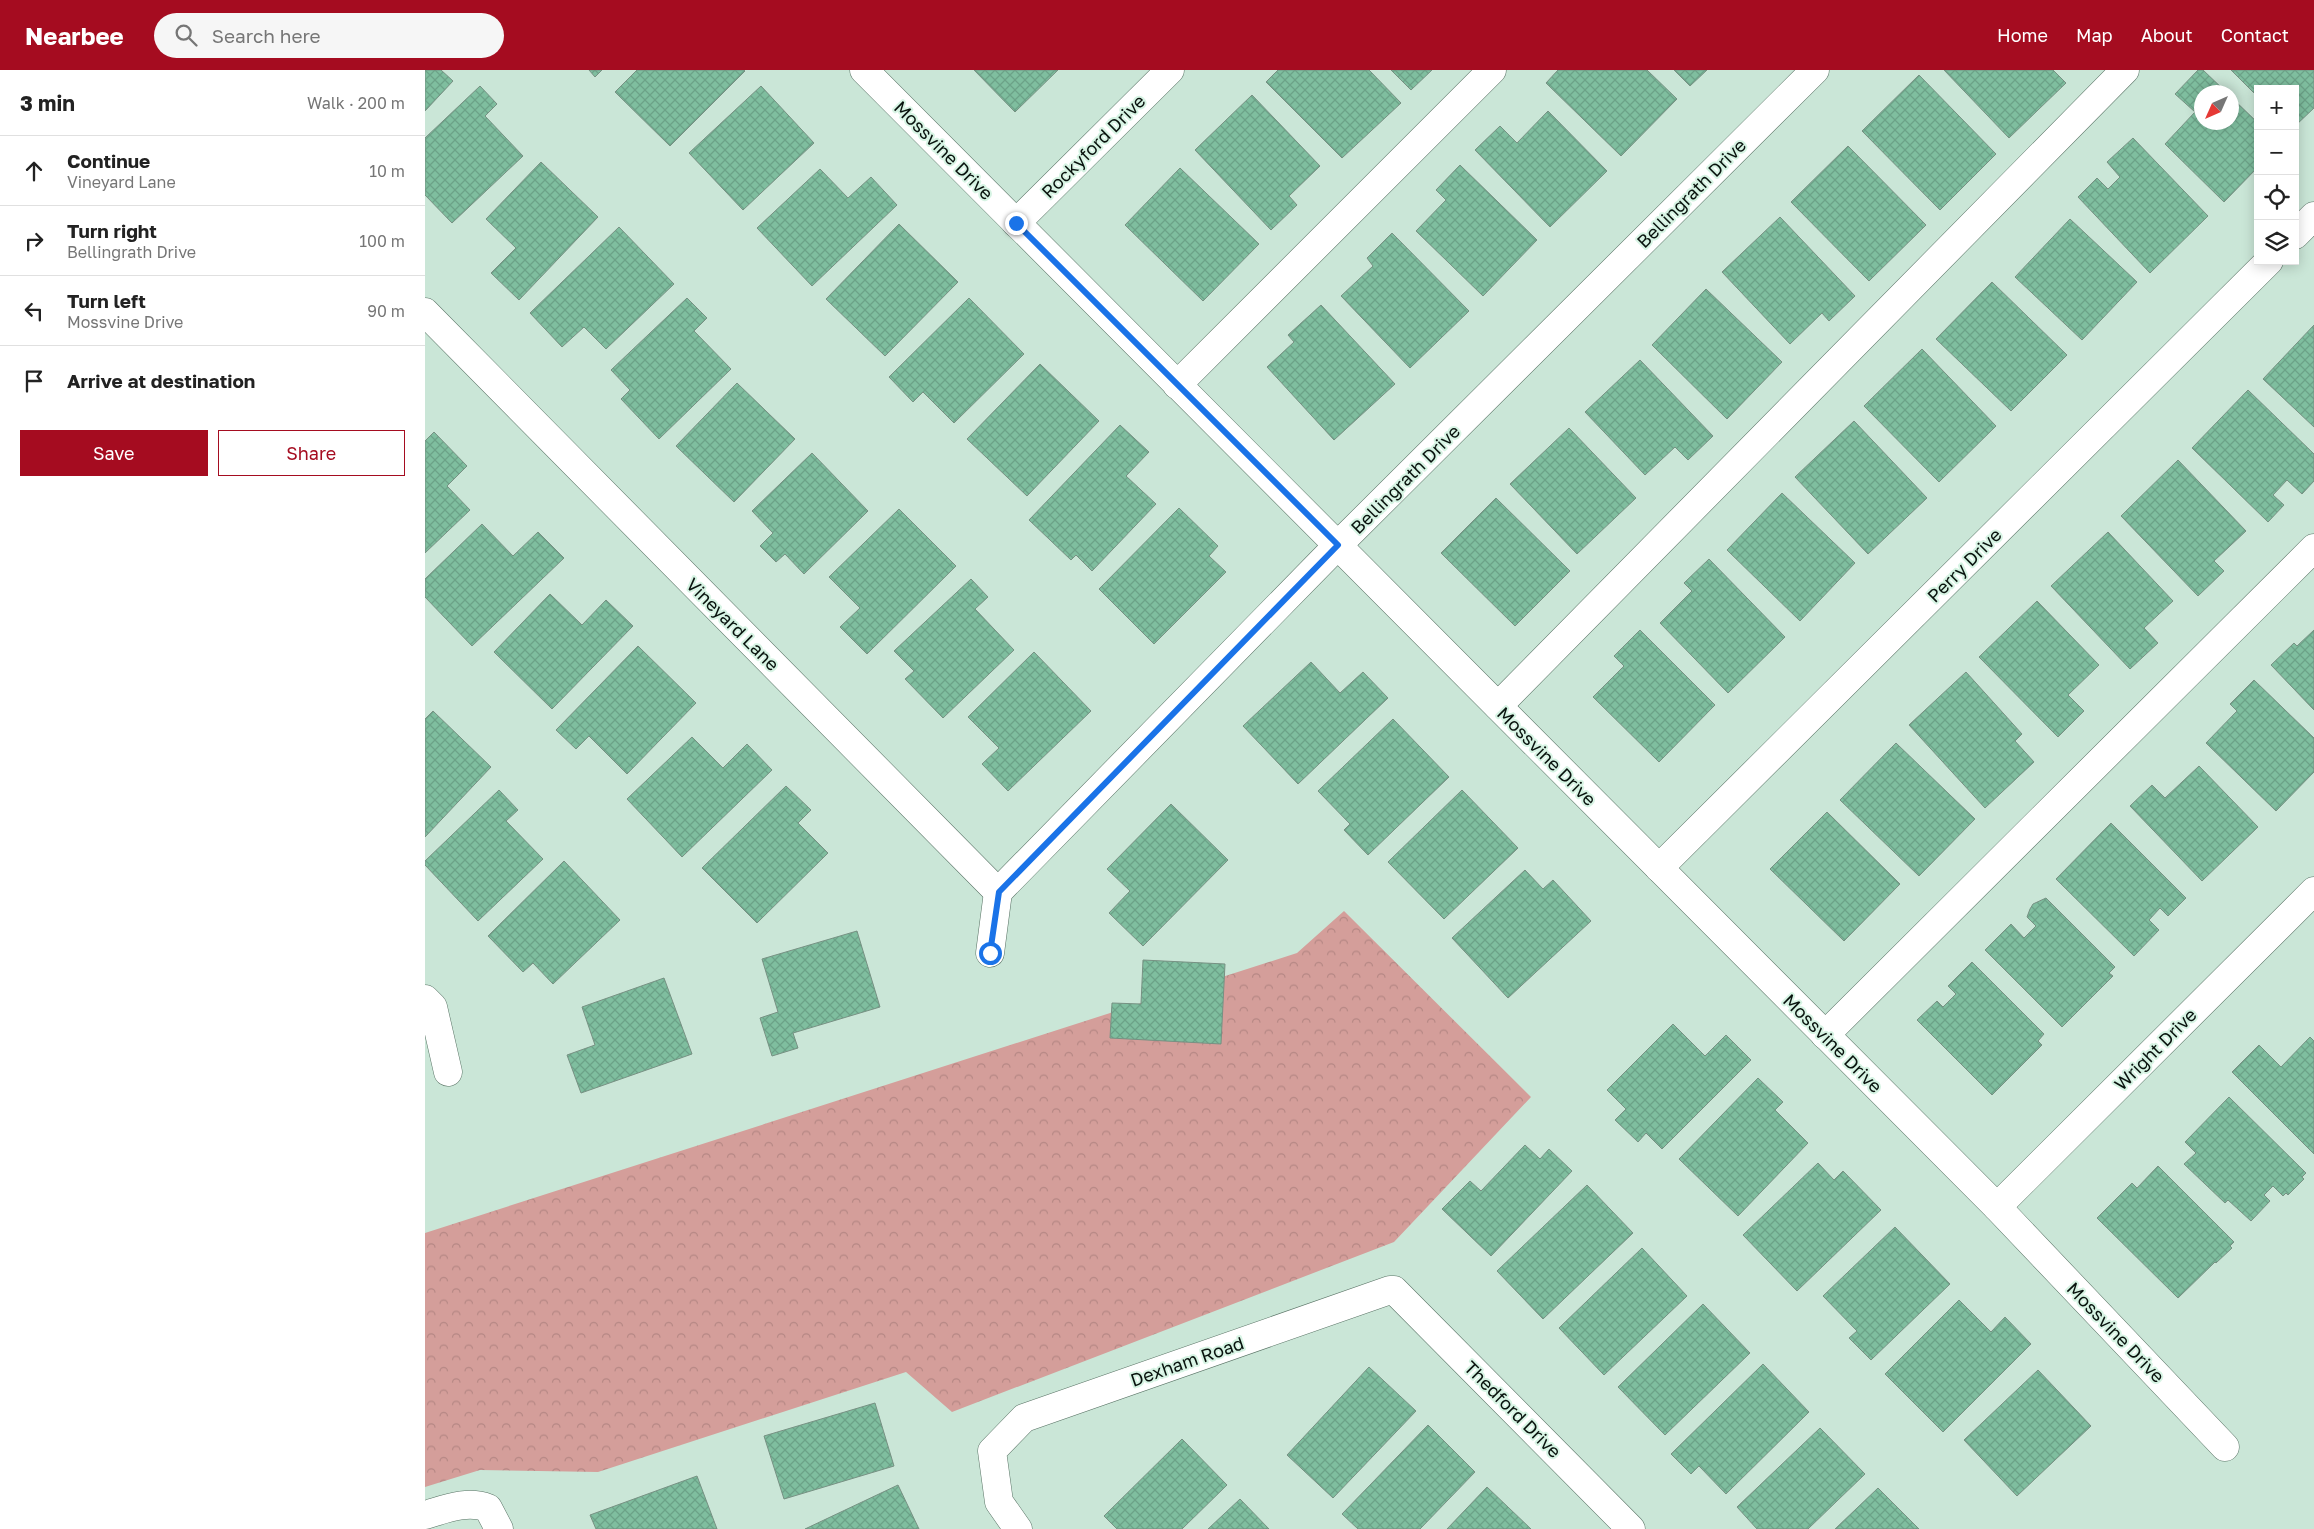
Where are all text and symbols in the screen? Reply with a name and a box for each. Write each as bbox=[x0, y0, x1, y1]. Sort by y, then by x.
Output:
search box bbox=[154, 13, 504, 58]
text: Nearbee bbox=[25, 21, 124, 50]
icon: search bbox=[172, 21, 200, 49]
text: Search here bbox=[212, 24, 321, 47]
text: Home bbox=[1997, 24, 2048, 46]
text: Map bbox=[2076, 24, 2113, 46]
text: About bbox=[2141, 24, 2193, 46]
text: Contact bbox=[2221, 24, 2289, 46]
north arrow bbox=[2194, 85, 2239, 130]
map controls bbox=[2254, 85, 2299, 265]
button: + bbox=[2254, 85, 2299, 130]
text: 3 min bbox=[20, 90, 75, 116]
street label: Rockyford Drive bbox=[1037, 90, 1149, 202]
text: Walk · 200 m bbox=[307, 93, 405, 113]
street label: Mossvine Drive bbox=[890, 96, 998, 204]
button: − bbox=[2254, 130, 2299, 175]
street label: Bellingrath Drive bbox=[1632, 134, 1750, 252]
text: Continue bbox=[67, 149, 150, 172]
icon: ahead bbox=[20, 157, 48, 185]
text: 10 m bbox=[369, 161, 405, 181]
text: Vineyard Lane bbox=[67, 172, 176, 192]
button: locate bbox=[2254, 175, 2299, 220]
route end bbox=[1005, 212, 1028, 235]
text: Turn right bbox=[67, 219, 157, 242]
button: layers bbox=[2254, 220, 2299, 265]
icon: right bbox=[20, 227, 48, 255]
text: 100 m bbox=[359, 231, 405, 251]
text: Bellingrath Drive bbox=[67, 242, 196, 262]
text: Turn left bbox=[67, 289, 146, 312]
icon: left bbox=[20, 297, 48, 325]
text: 90 m bbox=[367, 301, 405, 321]
text: Mossvine Drive bbox=[67, 312, 183, 332]
icon: arrive bbox=[20, 367, 48, 395]
text: Arrive at destination bbox=[67, 369, 255, 392]
street label: Bellingrath Drive bbox=[1346, 420, 1464, 538]
button: Save bbox=[20, 430, 208, 476]
button: Share bbox=[218, 430, 405, 476]
street label: Perry Drive bbox=[1922, 523, 2006, 607]
street label: Vineyard Lane bbox=[682, 573, 784, 675]
street label: Mossvine Drive bbox=[1493, 702, 1601, 810]
route start bbox=[979, 942, 1002, 965]
street label: Mossvine Drive bbox=[1779, 989, 1887, 1097]
street label: Wright Drive bbox=[2109, 1003, 2201, 1095]
street label: Mossvine Drive bbox=[2063, 1277, 2169, 1387]
street label: Dexham Road bbox=[1127, 1331, 1247, 1391]
street label: Thedford Drive bbox=[1460, 1356, 1566, 1462]

